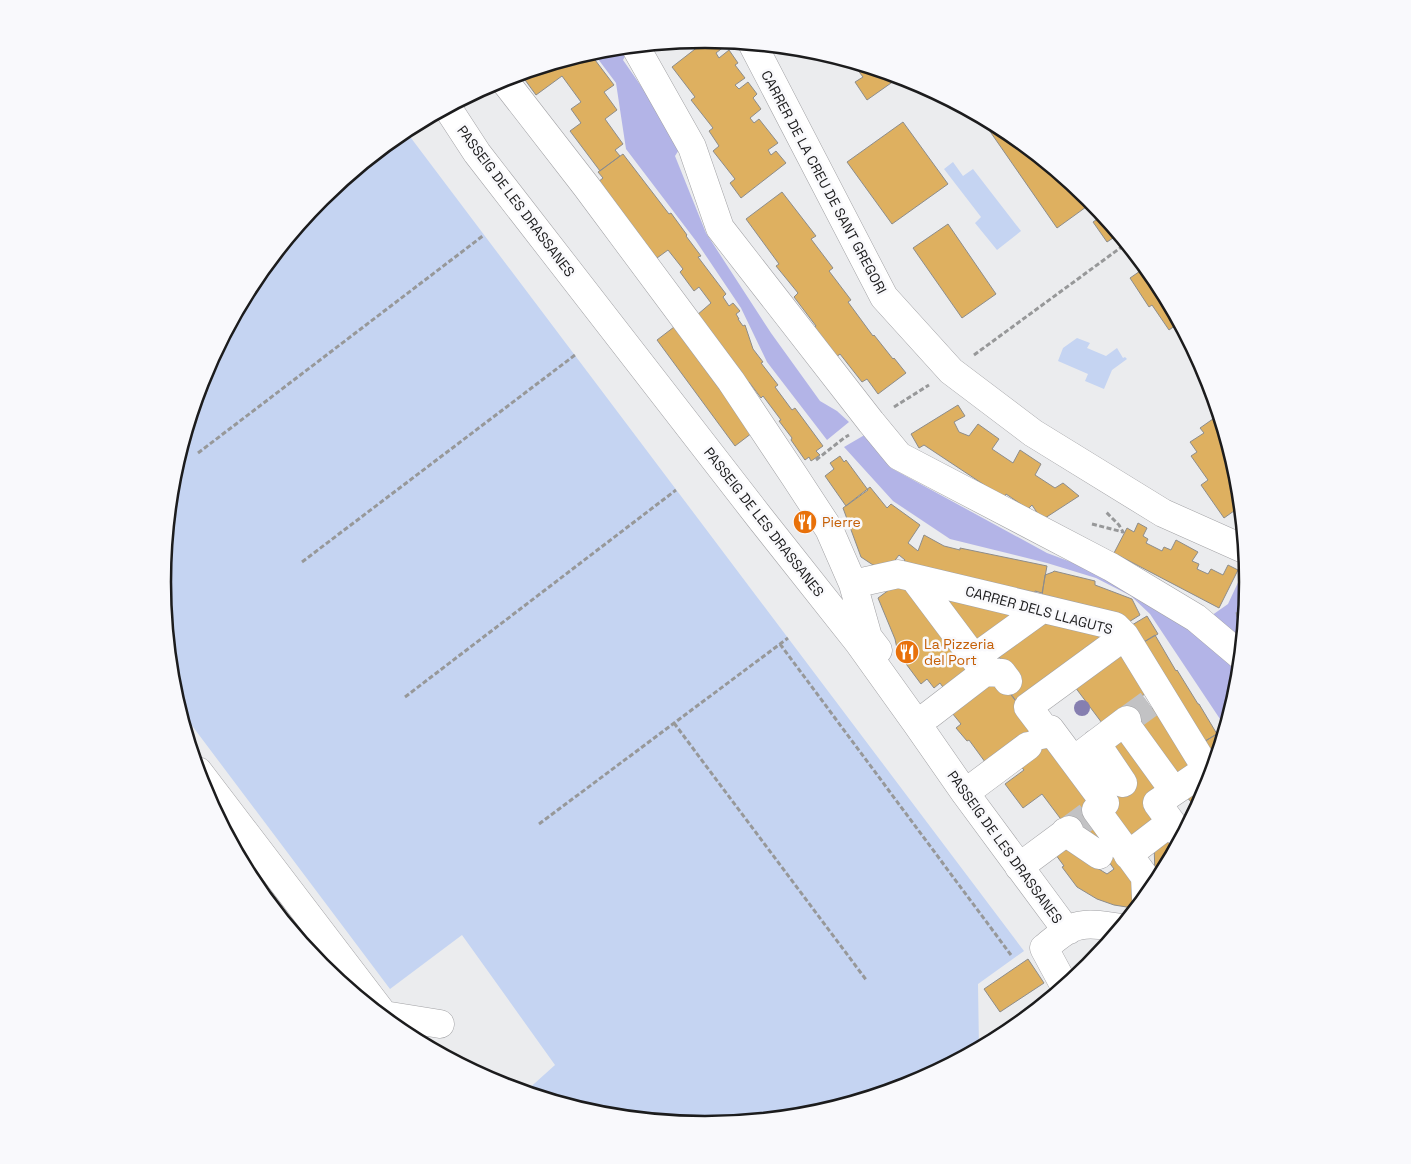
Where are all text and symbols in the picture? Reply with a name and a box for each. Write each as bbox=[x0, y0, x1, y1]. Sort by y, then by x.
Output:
street label: CARRER DE LA CREU DE SANT GREGORI bbox=[757, 67, 891, 297]
street label: PASSEIG DE LES DRASSANES bbox=[453, 122, 579, 280]
street label: PASSEIG DE LES DRASSANES bbox=[700, 444, 828, 600]
restaurant icon: Pierre bbox=[792, 509, 818, 535]
place label: Pierre bbox=[822, 513, 861, 531]
street label: CARRER DELS LLAGUTS bbox=[963, 582, 1115, 638]
place label: La Pizzeria del Port bbox=[924, 635, 995, 669]
restaurant icon: La Pizzeria del Port bbox=[894, 639, 920, 665]
street label: PASSEIG DE LES DRASSANES bbox=[943, 767, 1067, 927]

